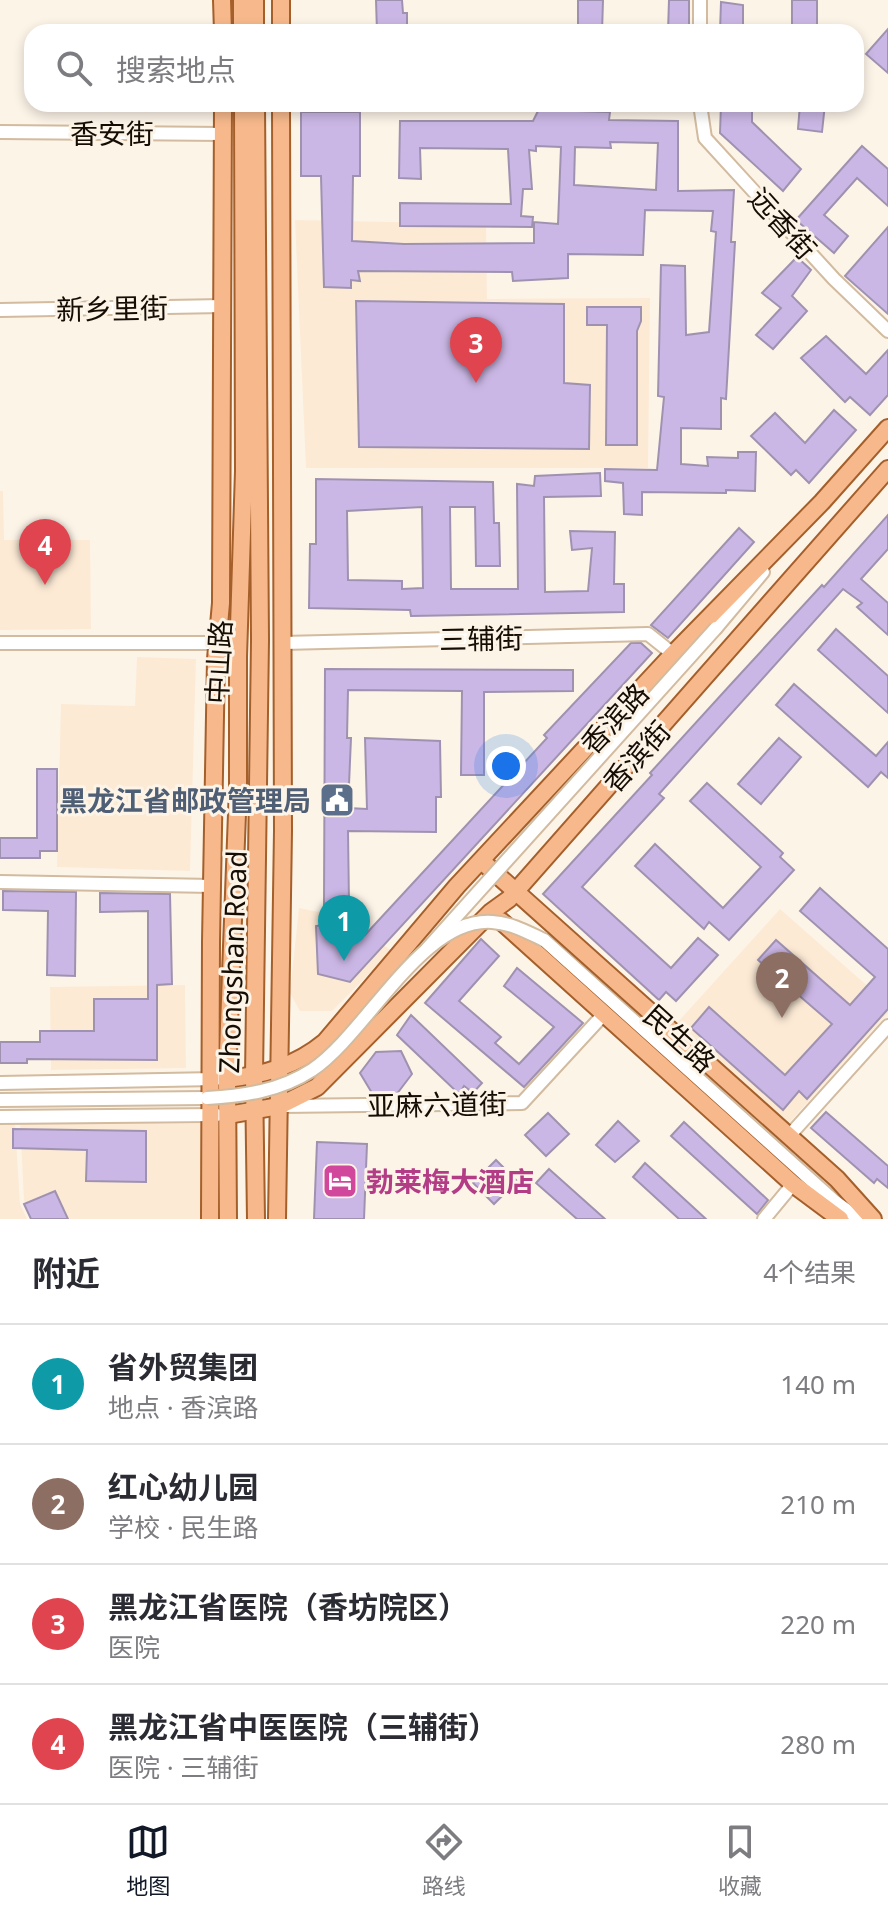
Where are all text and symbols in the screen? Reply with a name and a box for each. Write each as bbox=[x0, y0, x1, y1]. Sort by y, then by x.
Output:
search box bbox=[24, 24, 864, 112]
icon: search bbox=[52, 46, 96, 90]
text: 搜索地点 bbox=[116, 49, 236, 90]
street label: 香安街 bbox=[70, 114, 154, 152]
street label: 远香街 bbox=[741, 179, 825, 267]
street label: 新乡里街 bbox=[56, 288, 168, 328]
pin: 3 bbox=[450, 317, 502, 383]
pin: 4 bbox=[19, 519, 71, 585]
street label: 三辅街 bbox=[439, 618, 523, 658]
street label: 中山路 bbox=[197, 619, 239, 705]
street label: 香滨路 bbox=[571, 674, 657, 762]
street label: 香滨街 bbox=[594, 712, 678, 800]
your location bbox=[486, 746, 526, 786]
place label: 黑龙江省邮政管理局 bbox=[59, 781, 311, 819]
public building icon: 黑龙江省邮政管理局 bbox=[318, 781, 356, 819]
street label: Zhongshan Road bbox=[209, 850, 255, 1074]
pin: 1 bbox=[318, 895, 370, 961]
pin: 2 bbox=[756, 952, 808, 1018]
street label: 民生路 bbox=[636, 996, 724, 1080]
street label: 亚麻六道街 bbox=[367, 1084, 507, 1124]
hotel icon: 勃莱梅大酒店 bbox=[321, 1162, 359, 1200]
place label: 勃莱梅大酒店 bbox=[366, 1162, 534, 1200]
text: 附近 bbox=[32, 1250, 100, 1296]
text: 4个结果 bbox=[763, 1254, 856, 1290]
text: 省外贸集团 bbox=[108, 1346, 258, 1387]
text: 1 bbox=[51, 1366, 65, 1402]
text: 140 m bbox=[780, 1366, 856, 1402]
text: 地点 · 香滨路 bbox=[108, 1389, 259, 1425]
text: 红心幼儿园 bbox=[108, 1466, 258, 1507]
text: 2 bbox=[51, 1486, 65, 1522]
text: 210 m bbox=[780, 1486, 856, 1522]
text: 学校 · 民生路 bbox=[108, 1509, 259, 1545]
text: 黑龙江省医院（香坊院区） bbox=[108, 1586, 468, 1627]
text: 3 bbox=[51, 1606, 65, 1642]
text: 220 m bbox=[780, 1606, 856, 1642]
text: 医院 bbox=[108, 1629, 160, 1665]
text: 黑龙江省中医医院（三辅街） bbox=[108, 1706, 498, 1747]
text: 4 bbox=[51, 1726, 65, 1762]
text: 280 m bbox=[780, 1726, 856, 1762]
text: 医院 · 三辅街 bbox=[108, 1749, 259, 1785]
tab: 地图 bbox=[126, 1820, 170, 1900]
tab: 路线 bbox=[422, 1820, 466, 1900]
tab: 收藏 bbox=[718, 1820, 762, 1900]

